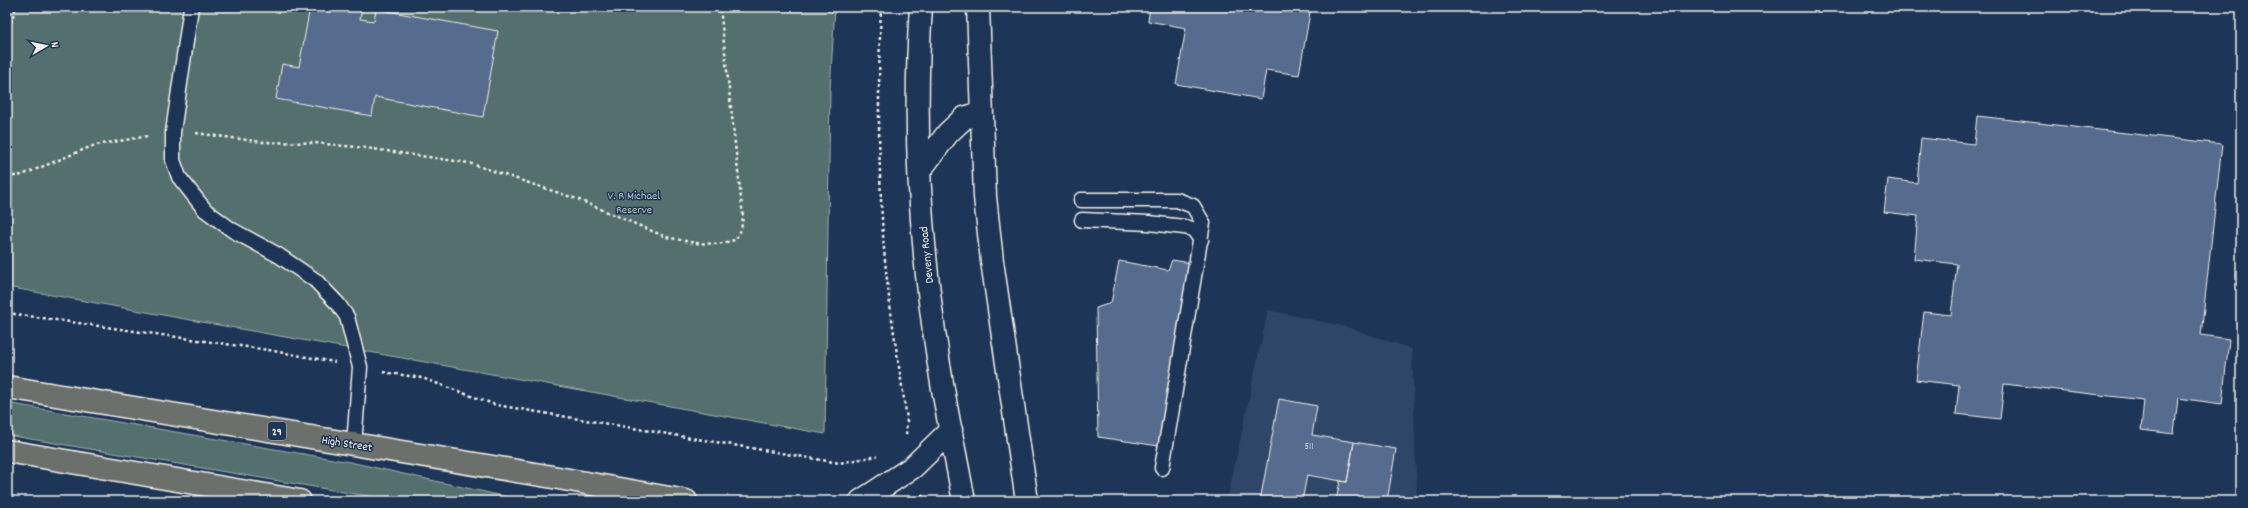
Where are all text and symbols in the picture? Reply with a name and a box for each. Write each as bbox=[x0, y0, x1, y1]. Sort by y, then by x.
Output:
north arrow bbox=[26, 26, 66, 66]
text: N bbox=[46, 41, 62, 49]
park label: V. R Michael Reserve bbox=[608, 188, 660, 219]
street label: Deveny Road bbox=[916, 225, 939, 284]
road number: 29 bbox=[268, 422, 286, 440]
street label: High Street bbox=[320, 432, 374, 457]
house number: 511 bbox=[1304, 440, 1314, 454]

